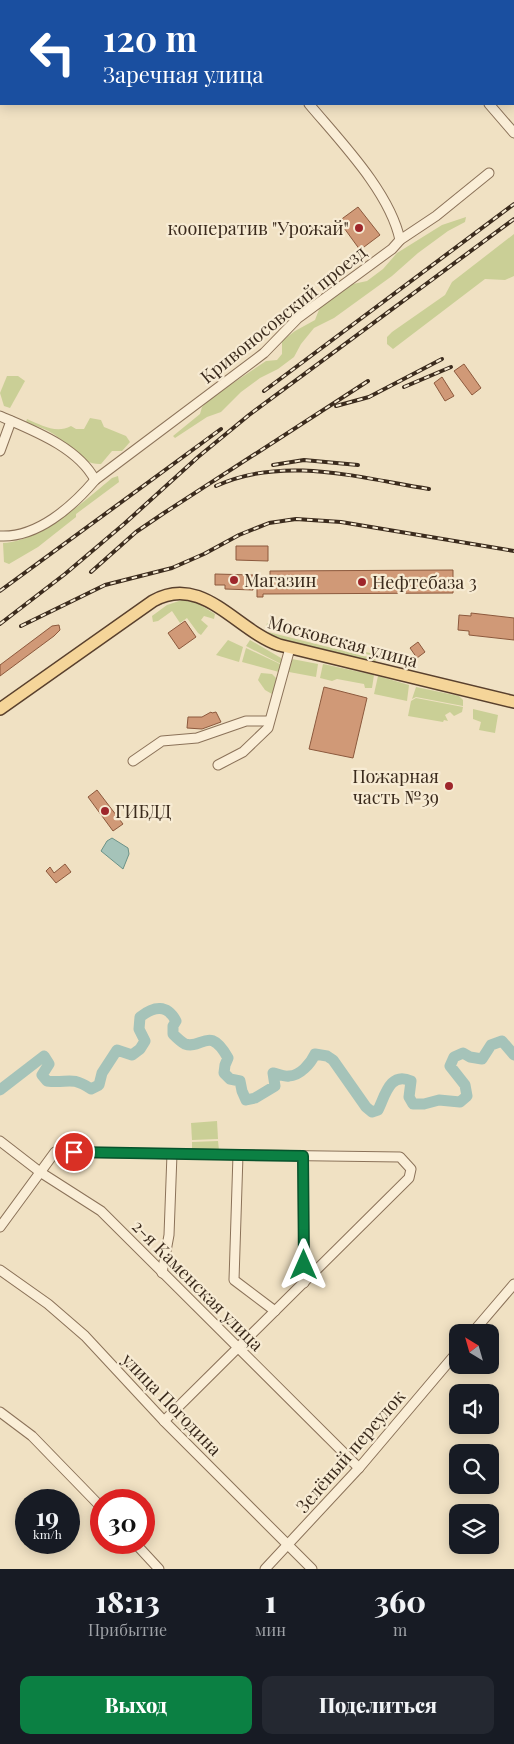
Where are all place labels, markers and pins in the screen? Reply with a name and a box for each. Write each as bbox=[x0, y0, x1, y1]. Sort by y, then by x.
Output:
place label: кооператив "Урожай" bbox=[168, 216, 349, 240]
marker: кооператив "Урожай" bbox=[353, 222, 365, 234]
place label: Магазин bbox=[244, 568, 317, 592]
place label: Нефтебаза 3 bbox=[372, 570, 477, 594]
marker: Магазин bbox=[228, 574, 240, 586]
marker: Нефтебаза 3 bbox=[356, 576, 368, 588]
place label: Пожарная часть №39 bbox=[352, 764, 439, 809]
marker: Пожарная часть №39 bbox=[443, 780, 455, 792]
place label: ГИБДД bbox=[115, 799, 171, 823]
marker: ГИБДД bbox=[99, 805, 111, 817]
pin bbox=[53, 1131, 95, 1173]

